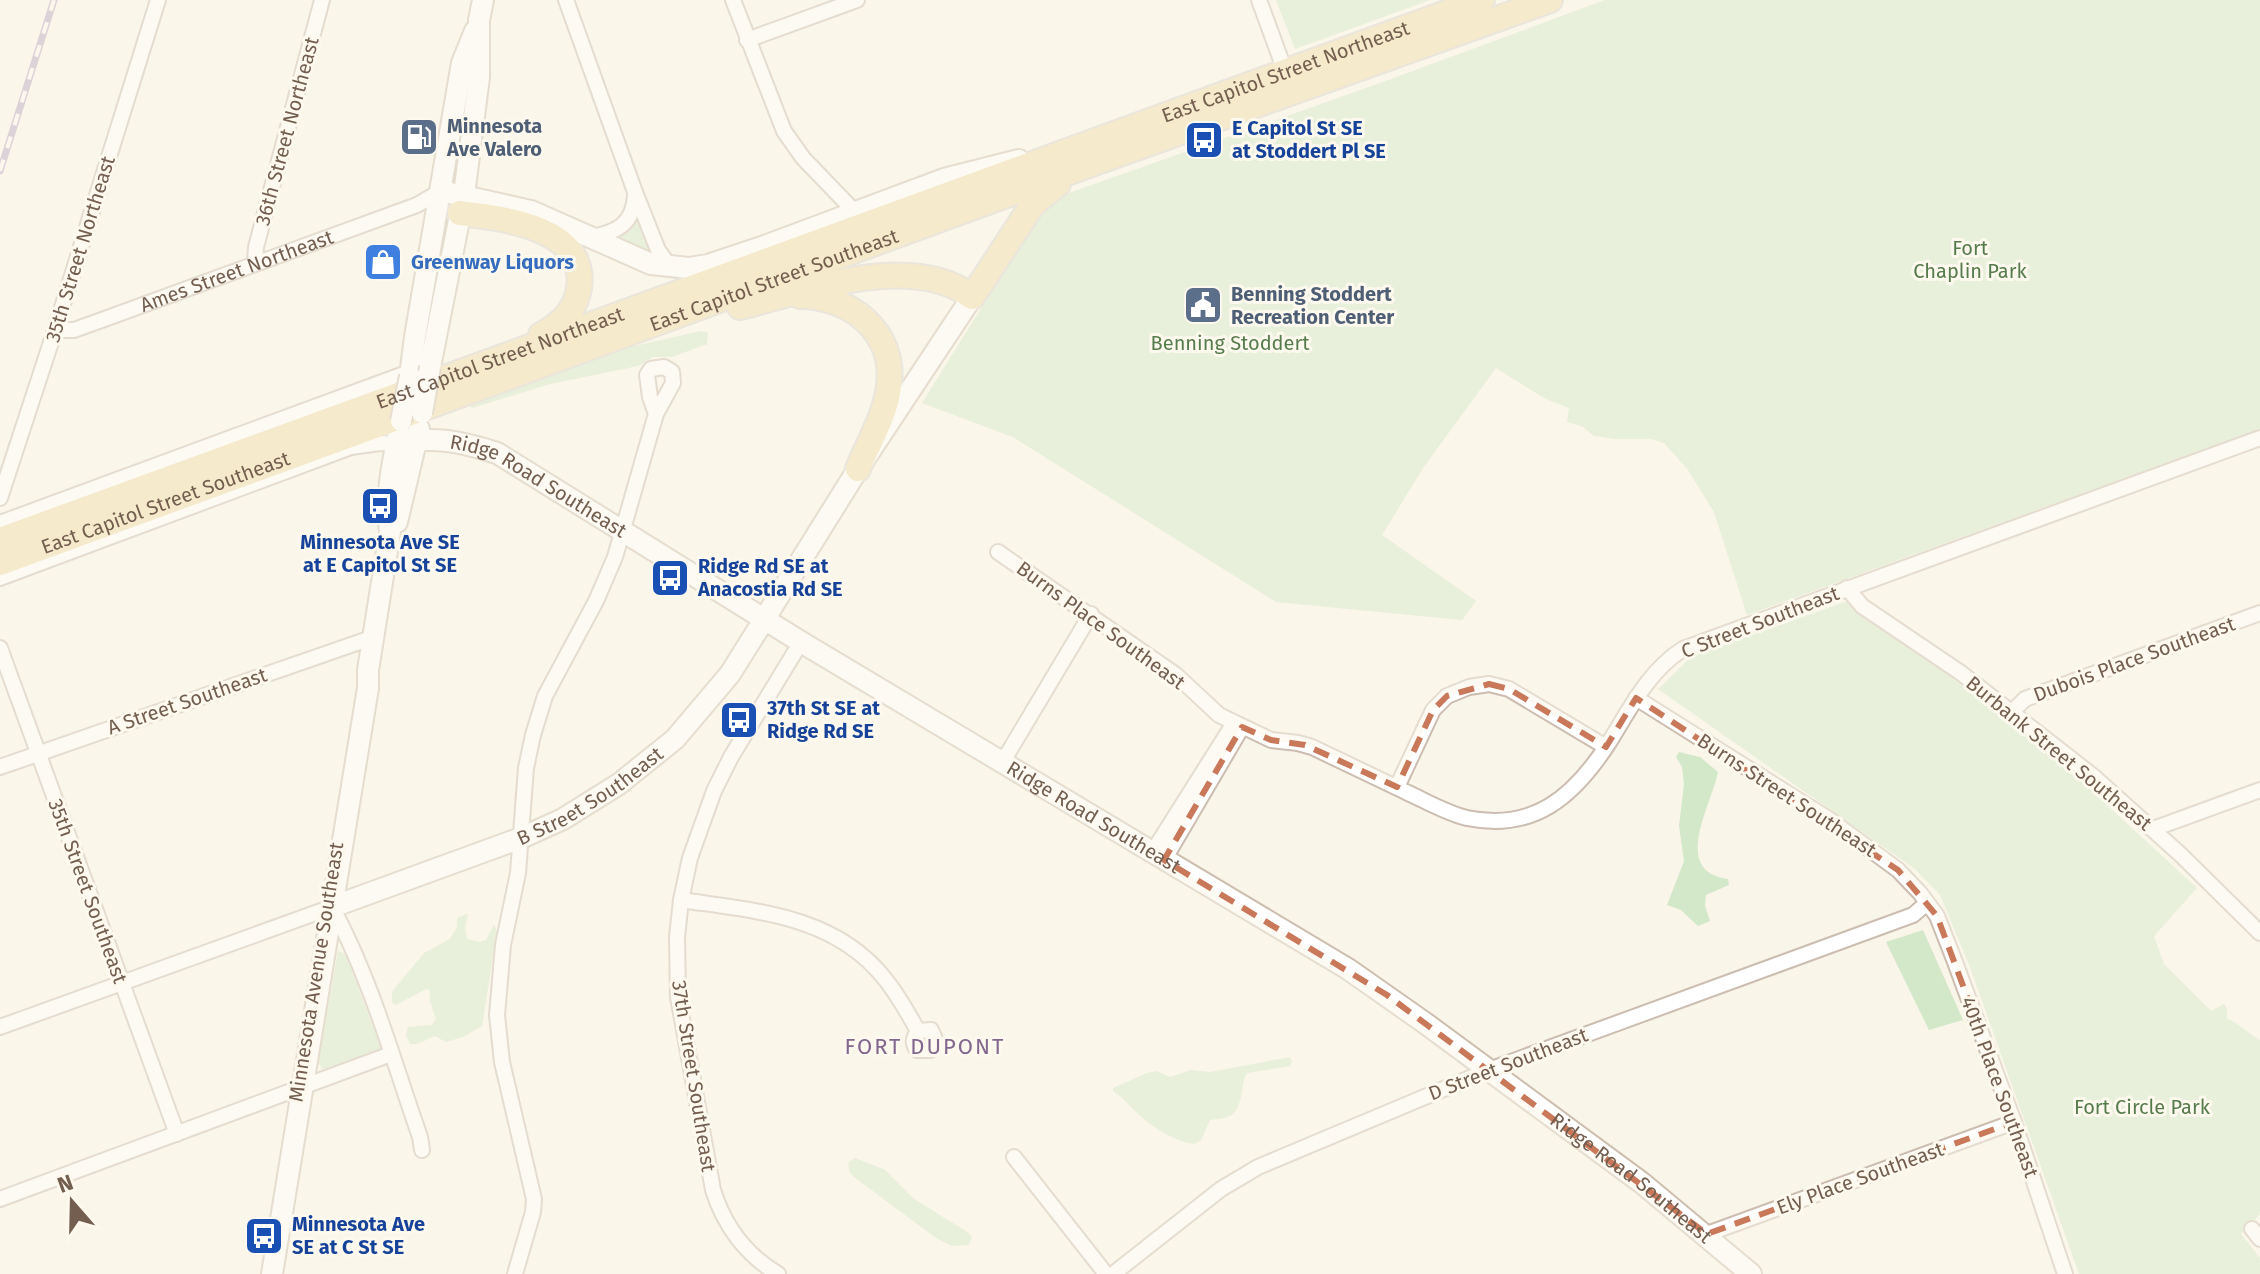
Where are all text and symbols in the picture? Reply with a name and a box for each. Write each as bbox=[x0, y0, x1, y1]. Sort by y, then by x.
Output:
street label: East Capitol Street Northeast bbox=[1158, 15, 1413, 128]
street label: 36th Street Northeast bbox=[250, 33, 324, 228]
place label: Minnesota Ave Valero bbox=[446, 114, 542, 161]
fuel station icon: Minnesota Ave Valero bbox=[398, 116, 440, 158]
place label: E Capitol St SE at Stoddert Pl SE bbox=[1232, 116, 1386, 163]
bus stop icon: E Capitol St SE at Stoddert Pl SE bbox=[1183, 119, 1225, 161]
street label: 35th Street Northeast bbox=[40, 152, 120, 345]
street label: East Capitol Street Southeast bbox=[646, 223, 902, 336]
street label: Ames Street Northeast bbox=[137, 224, 337, 317]
park label: Fort Chaplin Park bbox=[1913, 236, 2027, 283]
shop icon: Greenway Liquors bbox=[362, 241, 404, 283]
place label: Greenway Liquors bbox=[411, 250, 574, 274]
place label: Benning Stoddert Recreation Center bbox=[1231, 282, 1395, 329]
public building icon: Benning Stoddert Recreation Center bbox=[1182, 284, 1224, 326]
street label: East Capitol Street Northeast bbox=[373, 301, 628, 414]
park label: Benning Stoddert bbox=[1151, 331, 1310, 355]
street label: Ridge Road Southeast bbox=[448, 429, 632, 543]
street label: East Capitol Street Southeast bbox=[38, 446, 294, 559]
bus stop icon: Minnesota Ave SE at E Capitol St SE bbox=[359, 485, 401, 527]
place label: Minnesota Ave SE at E Capitol St SE bbox=[300, 530, 460, 577]
place label: Ridge Rd SE at Anacostia Rd SE bbox=[697, 554, 843, 601]
street label: Burns Place Southeast bbox=[1012, 556, 1191, 695]
bus stop icon: Ridge Rd SE at Anacostia Rd SE bbox=[649, 557, 691, 599]
street label: C Street Southeast bbox=[1678, 581, 1843, 663]
street label: Dubois Place Southeast bbox=[2030, 611, 2239, 707]
street label: A Street Southeast bbox=[104, 662, 271, 740]
street label: Burbank Street Southeast bbox=[1961, 671, 2157, 836]
place label: 37th St SE at Ridge Rd SE bbox=[766, 696, 880, 743]
bus stop icon: 37th St SE at Ridge Rd SE bbox=[718, 699, 760, 741]
street label: Burns Street Southeast bbox=[1693, 728, 1882, 862]
street label: B Street Southeast bbox=[513, 741, 668, 850]
street label: Ridge Road Southeast bbox=[1002, 756, 1186, 879]
street label: 35th Street Southeast bbox=[43, 795, 133, 987]
street label: Minnesota Avenue Southeast bbox=[284, 840, 349, 1104]
street label: 37th Street Southeast bbox=[667, 978, 721, 1174]
street label: 40th Place Southeast bbox=[1956, 993, 2044, 1181]
street label: D Street Southeast bbox=[1425, 1022, 1592, 1105]
district label: FORT DUPONT bbox=[845, 1033, 1005, 1060]
park label: Fort Circle Park bbox=[2074, 1095, 2211, 1119]
street label: Ridge Road Southeast bbox=[1545, 1107, 1717, 1249]
street label: Ely Place Southeast bbox=[1773, 1136, 1947, 1219]
north arrow bbox=[32, 1162, 112, 1242]
text: N bbox=[54, 1168, 77, 1199]
place label: Minnesota Ave SE at C St SE bbox=[292, 1212, 425, 1259]
bus stop icon: Minnesota Ave SE at C St SE bbox=[243, 1215, 285, 1257]

